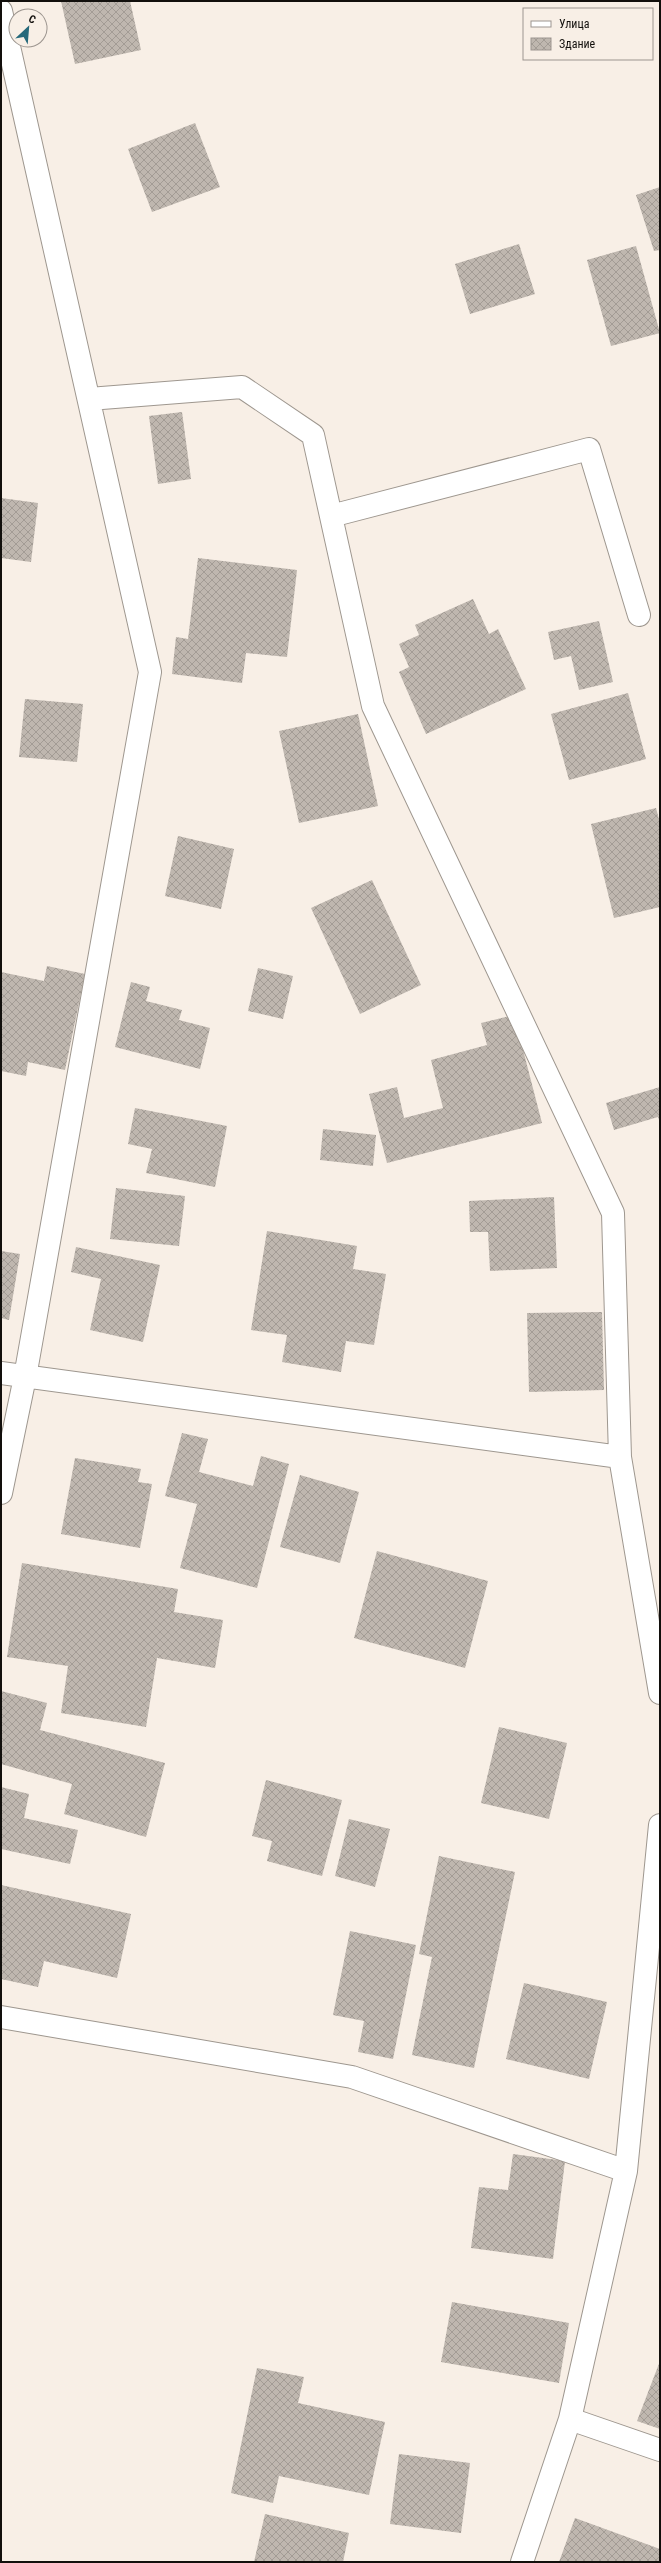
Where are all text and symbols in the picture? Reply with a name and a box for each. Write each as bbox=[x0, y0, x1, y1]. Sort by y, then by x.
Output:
north arrow bbox=[8, 8, 48, 48]
legend bbox=[523, 8, 653, 60]
text: С bbox=[26, 12, 38, 27]
text: Улица bbox=[559, 17, 590, 31]
text: Здание bbox=[559, 37, 596, 51]

